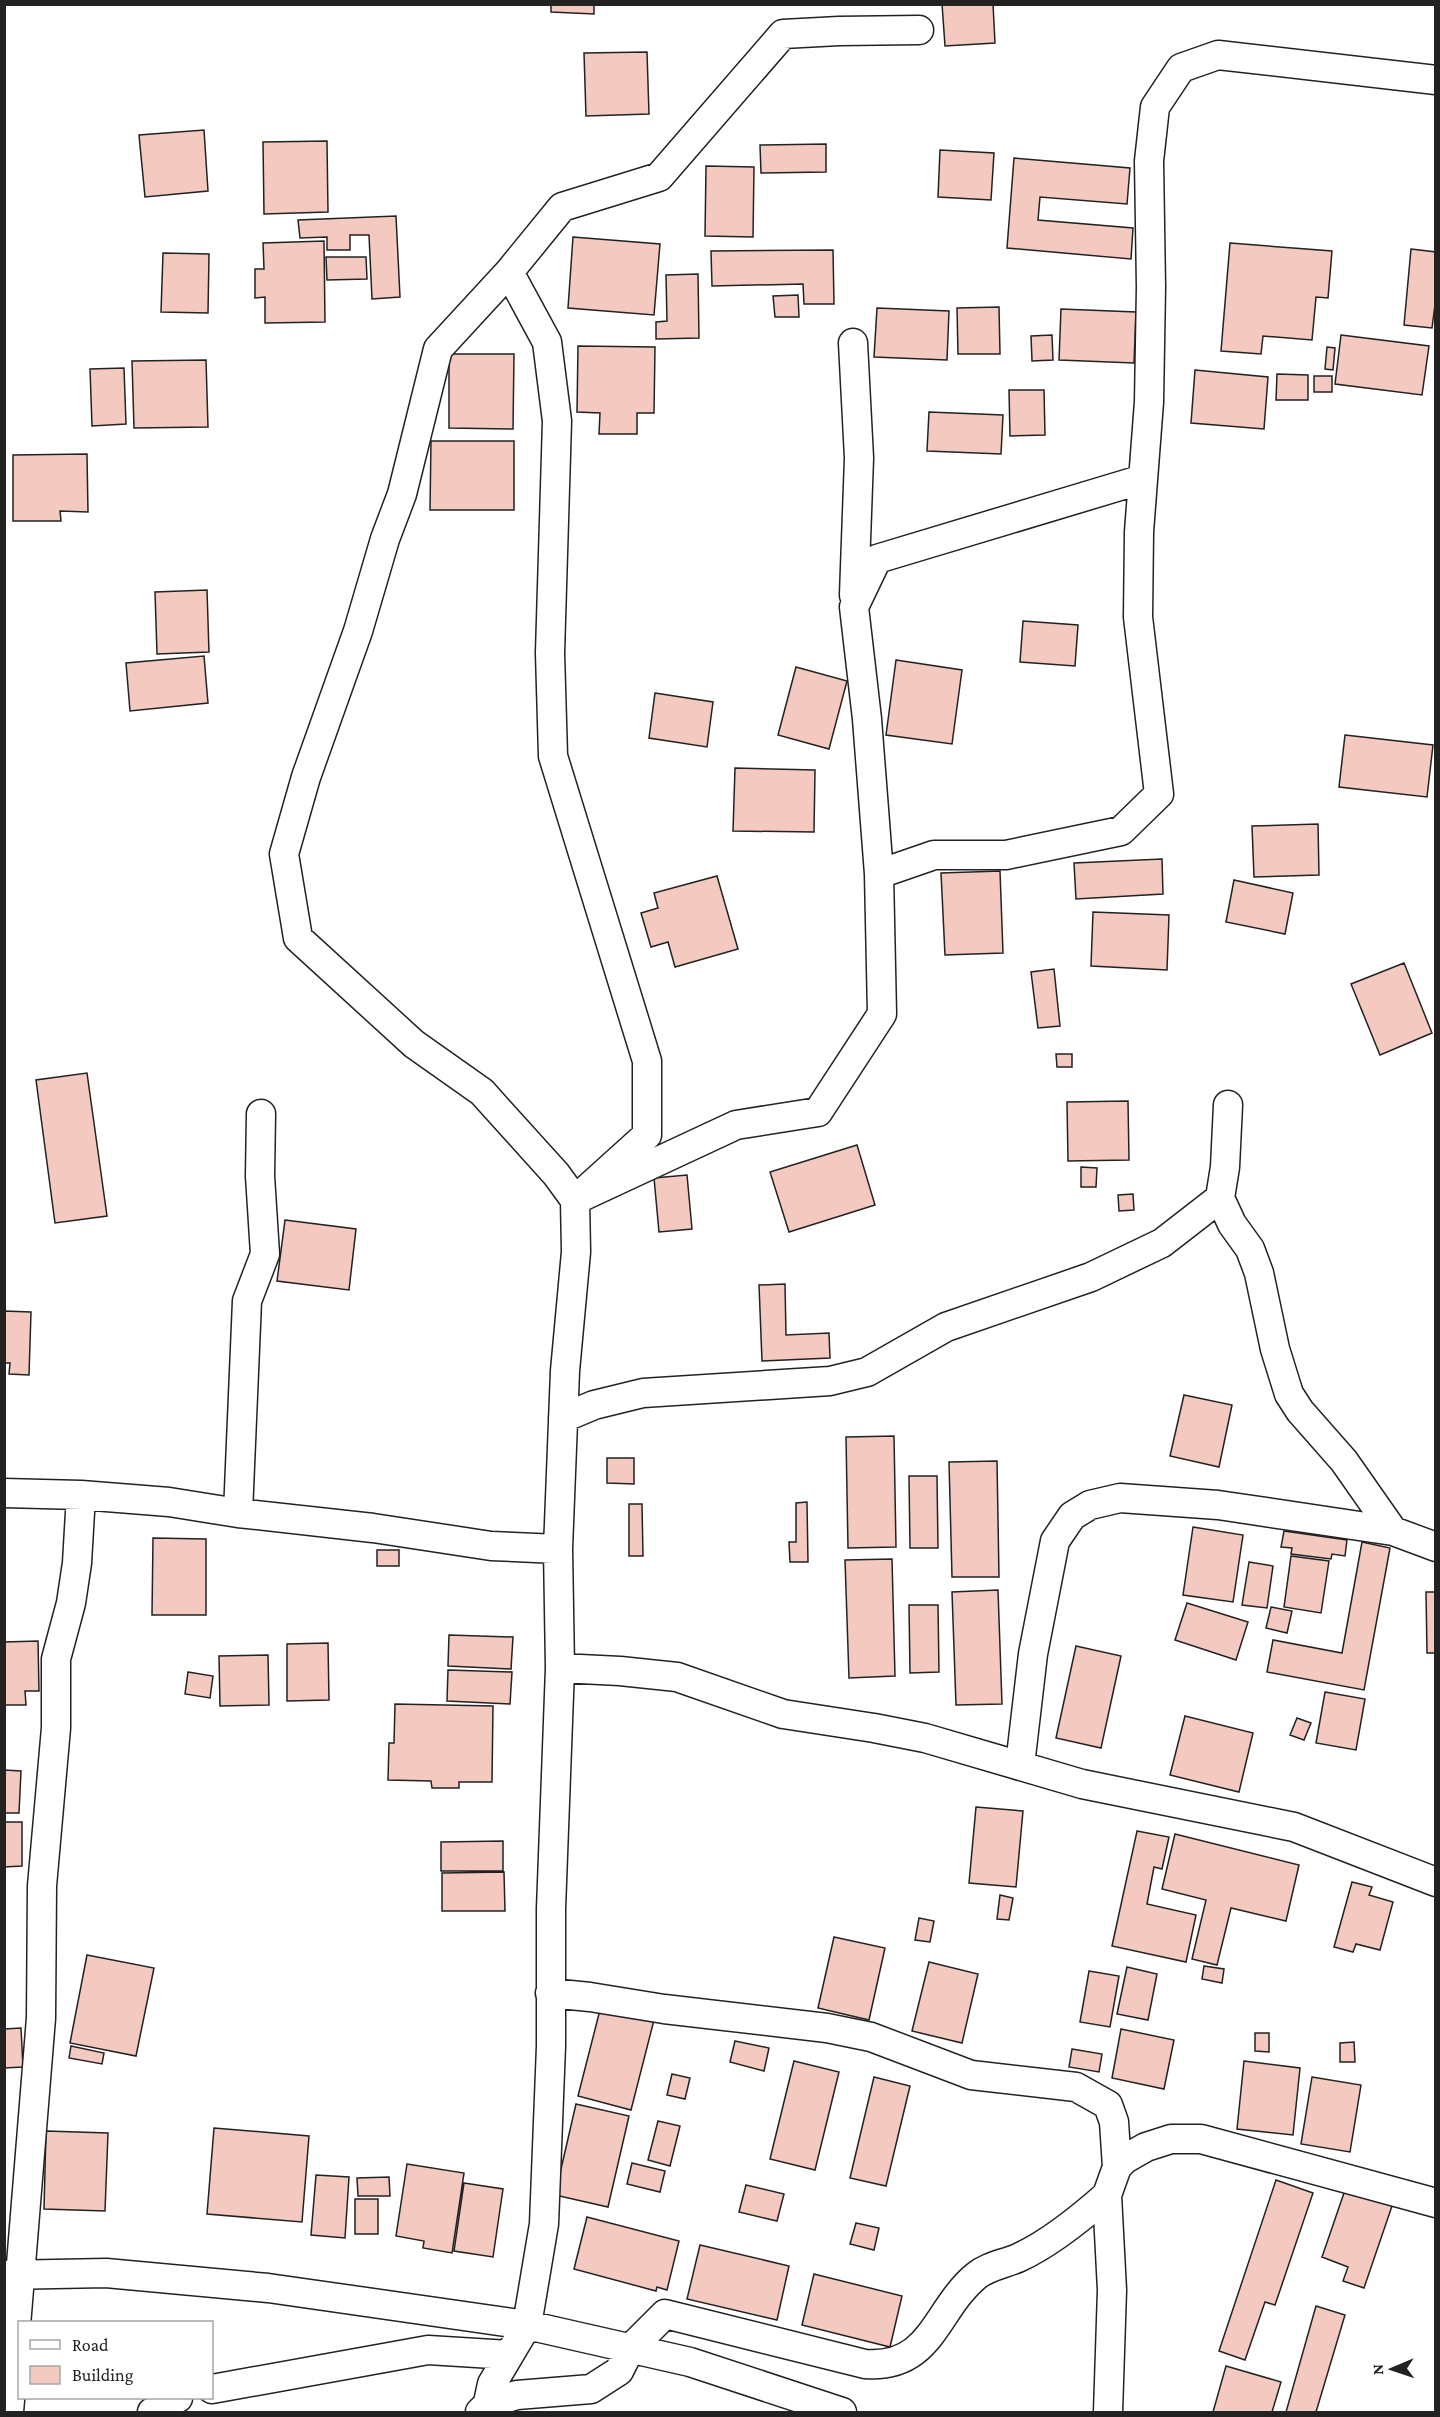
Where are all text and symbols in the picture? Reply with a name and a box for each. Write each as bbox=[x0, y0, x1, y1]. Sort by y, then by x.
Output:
legend bbox=[18, 2321, 213, 2399]
text: Road bbox=[72, 2335, 109, 2355]
north arrow bbox=[1362, 2339, 1422, 2399]
text: N bbox=[1369, 2364, 1386, 2375]
text: Building bbox=[72, 2365, 134, 2385]

